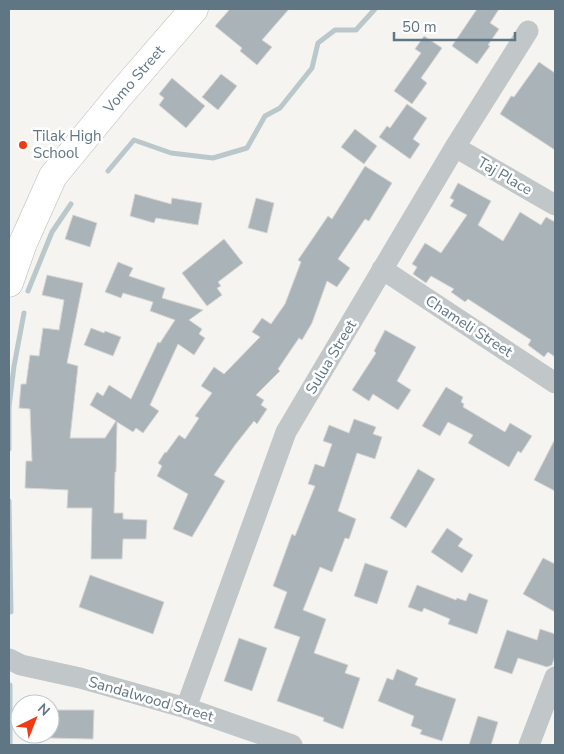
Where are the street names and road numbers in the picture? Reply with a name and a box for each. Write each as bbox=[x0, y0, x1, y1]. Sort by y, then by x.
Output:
street label: Vomo Street bbox=[98, 40, 170, 118]
street label: Taj Place bbox=[474, 152, 536, 200]
street label: Chameli Street bbox=[422, 290, 517, 362]
street label: Sulua Street bbox=[301, 316, 361, 398]
street label: Sandalwood Street bbox=[86, 672, 217, 727]

